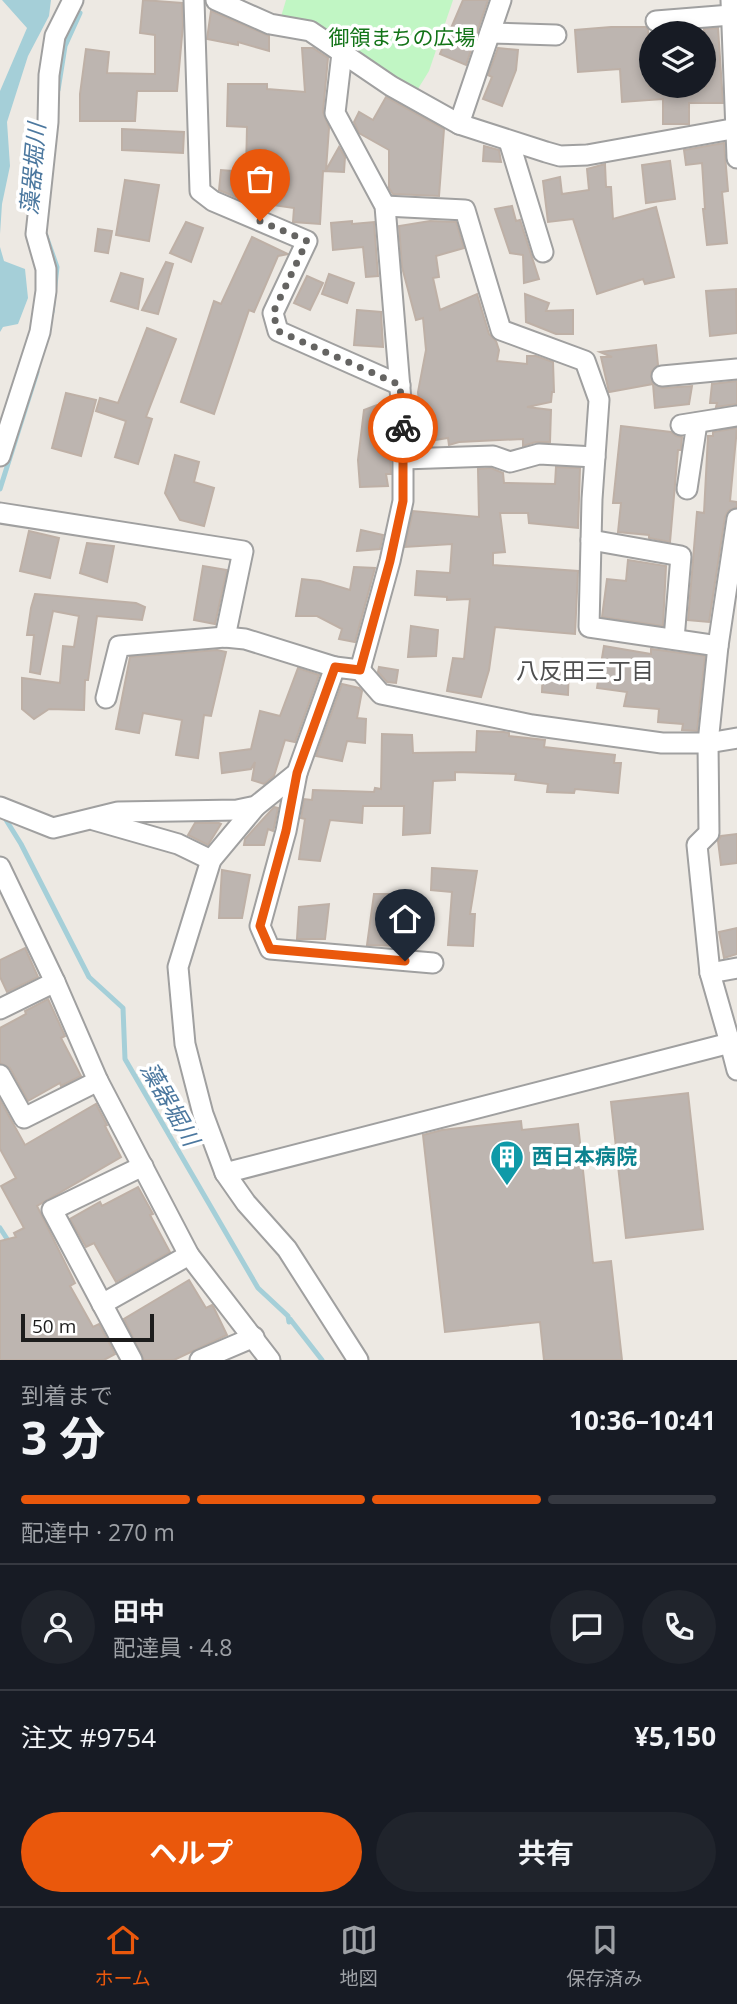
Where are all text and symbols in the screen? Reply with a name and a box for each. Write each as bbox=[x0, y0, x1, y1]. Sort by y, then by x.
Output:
map controls bbox=[639, 21, 716, 98]
button: layers bbox=[639, 21, 716, 98]
park label: 御領まちの広場 bbox=[329, 23, 476, 51]
water label: 藻器堀川 bbox=[12, 119, 52, 216]
pin bbox=[230, 149, 290, 221]
icon: bag bbox=[241, 160, 279, 198]
courier bbox=[368, 393, 438, 463]
icon: bike bbox=[384, 409, 422, 447]
district label: 八反田三丁目 bbox=[516, 654, 654, 686]
pin bbox=[375, 889, 435, 961]
icon: home bbox=[386, 900, 424, 938]
water label: 藻器堀川 bbox=[134, 1056, 209, 1154]
building icon: 西日本病院 bbox=[488, 1138, 526, 1187]
place label: 西日本病院 bbox=[532, 1142, 637, 1170]
scale bar bbox=[21, 1311, 154, 1343]
text: 50 m bbox=[32, 1313, 76, 1339]
text: 到着まで bbox=[21, 1379, 113, 1411]
text: 10:36–10:41 bbox=[569, 1402, 716, 1438]
text: 3 分 bbox=[21, 1406, 105, 1468]
text: 配達中 · 270 m bbox=[21, 1516, 175, 1548]
button: person bbox=[21, 1590, 95, 1664]
button: chat bbox=[550, 1590, 624, 1664]
button: phone bbox=[642, 1590, 716, 1664]
text: 田中 bbox=[113, 1593, 165, 1629]
text: 配達員 · 4.8 bbox=[113, 1631, 232, 1663]
text: ¥5,150 bbox=[634, 1718, 716, 1754]
text: 注文 #9754 bbox=[21, 1719, 156, 1755]
button: ヘルプ bbox=[21, 1812, 362, 1892]
button: 共有 bbox=[376, 1812, 716, 1892]
tab: ホーム bbox=[94, 1921, 151, 1991]
tab: 地図 bbox=[340, 1921, 378, 1991]
tab: 保存済み bbox=[567, 1921, 643, 1991]

